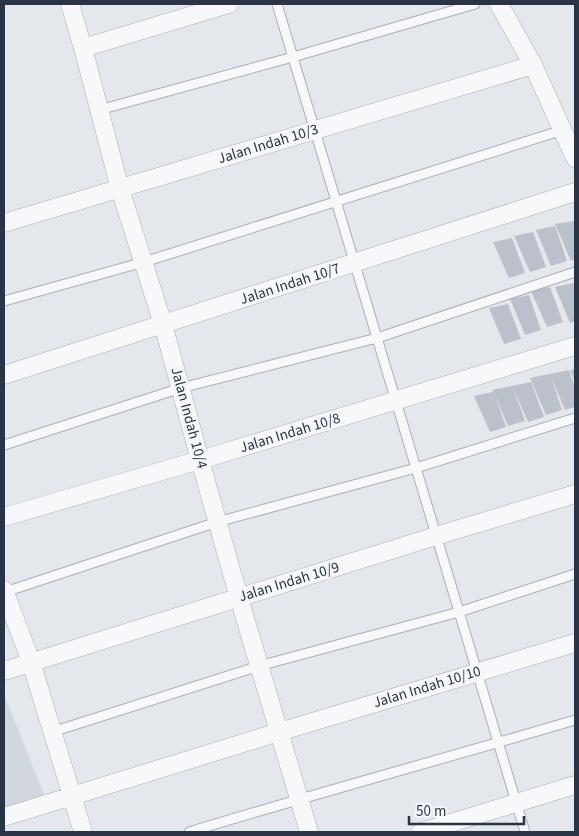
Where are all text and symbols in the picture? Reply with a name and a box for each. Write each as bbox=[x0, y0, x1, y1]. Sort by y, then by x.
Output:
street label: Jalan Indah 10/3 bbox=[215, 119, 321, 169]
street label: Jalan Indah 10/7 bbox=[237, 258, 343, 310]
street label: Jalan Indah 10/4 bbox=[165, 365, 213, 472]
street label: Jalan Indah 10/8 bbox=[237, 408, 343, 458]
street label: Jalan Indah 10/9 bbox=[236, 557, 342, 607]
street label: Jalan Indah 10/10 bbox=[371, 661, 483, 713]
scale bar bbox=[409, 794, 524, 826]
text: 50 m bbox=[416, 801, 446, 822]

